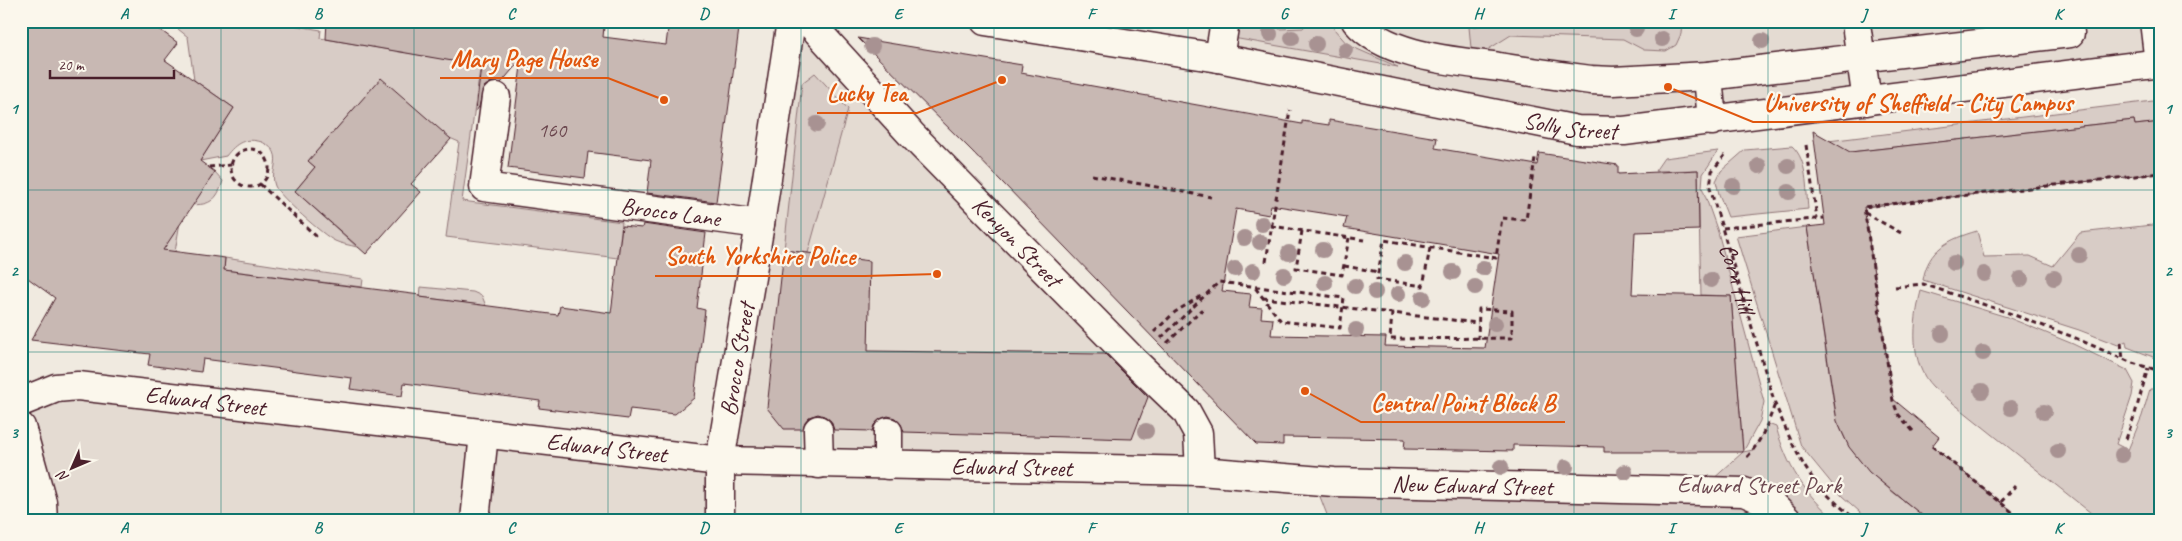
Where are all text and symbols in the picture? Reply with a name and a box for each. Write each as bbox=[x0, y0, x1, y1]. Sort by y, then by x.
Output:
text: A bbox=[120, 4, 130, 24]
text: B bbox=[314, 4, 324, 24]
text: C bbox=[507, 4, 517, 24]
text: D bbox=[699, 4, 710, 24]
text: E bbox=[894, 4, 905, 24]
text: F bbox=[1087, 4, 1098, 24]
text: G bbox=[1280, 4, 1290, 24]
text: H bbox=[1473, 4, 1485, 24]
text: I bbox=[1668, 4, 1678, 24]
text: J bbox=[1860, 4, 1869, 24]
text: K bbox=[2054, 4, 2066, 24]
callout: Mary Page House bbox=[440, 38, 608, 78]
text: Mary Page House bbox=[451, 43, 599, 75]
scale bar bbox=[50, 48, 174, 80]
text: 20 m bbox=[58, 56, 85, 75]
callout: Lucky Tea bbox=[817, 73, 917, 113]
text: Lucky Tea bbox=[827, 77, 910, 109]
callout: University of Sheffield - City Campus bbox=[1753, 82, 2083, 122]
text: University of Sheffield - City Campus bbox=[1764, 87, 2075, 119]
text: 1 bbox=[10, 99, 19, 119]
text: 1 bbox=[2164, 99, 2173, 119]
street label: Solly Street bbox=[1521, 105, 1620, 146]
house number: 160 bbox=[538, 117, 568, 143]
street label: Brocco Lane bbox=[619, 190, 724, 234]
street label: Kenyon Street bbox=[966, 190, 1070, 296]
callout: South Yorkshire Police bbox=[655, 236, 865, 276]
text: South Yorkshire Police bbox=[665, 240, 857, 272]
street label: Corn Hill bbox=[1713, 240, 1763, 320]
text: 2 bbox=[10, 261, 19, 281]
text: 2 bbox=[2164, 261, 2173, 281]
street label: Brocco Street bbox=[713, 298, 762, 418]
street label: Edward Street bbox=[144, 379, 269, 423]
callout: Central Point Block B bbox=[1361, 382, 1565, 422]
text: Central Point Block B bbox=[1371, 387, 1558, 419]
text: 3 bbox=[10, 423, 19, 443]
text: 3 bbox=[2164, 423, 2173, 443]
street label: Edward Street bbox=[545, 426, 670, 470]
north arrow bbox=[48, 444, 98, 494]
street label: Edward Street bbox=[951, 451, 1075, 483]
text: N bbox=[52, 466, 72, 486]
street label: New Edward Street bbox=[1392, 468, 1555, 502]
park label: Edward Street Park bbox=[1677, 470, 1843, 500]
text: A bbox=[120, 518, 130, 538]
text: B bbox=[314, 518, 324, 538]
text: C bbox=[507, 518, 517, 538]
text: D bbox=[699, 518, 710, 538]
text: E bbox=[894, 518, 905, 538]
text: F bbox=[1087, 518, 1098, 538]
text: G bbox=[1280, 518, 1290, 538]
text: H bbox=[1473, 518, 1485, 538]
text: I bbox=[1668, 518, 1678, 538]
text: J bbox=[1860, 518, 1869, 538]
text: K bbox=[2054, 518, 2066, 538]

